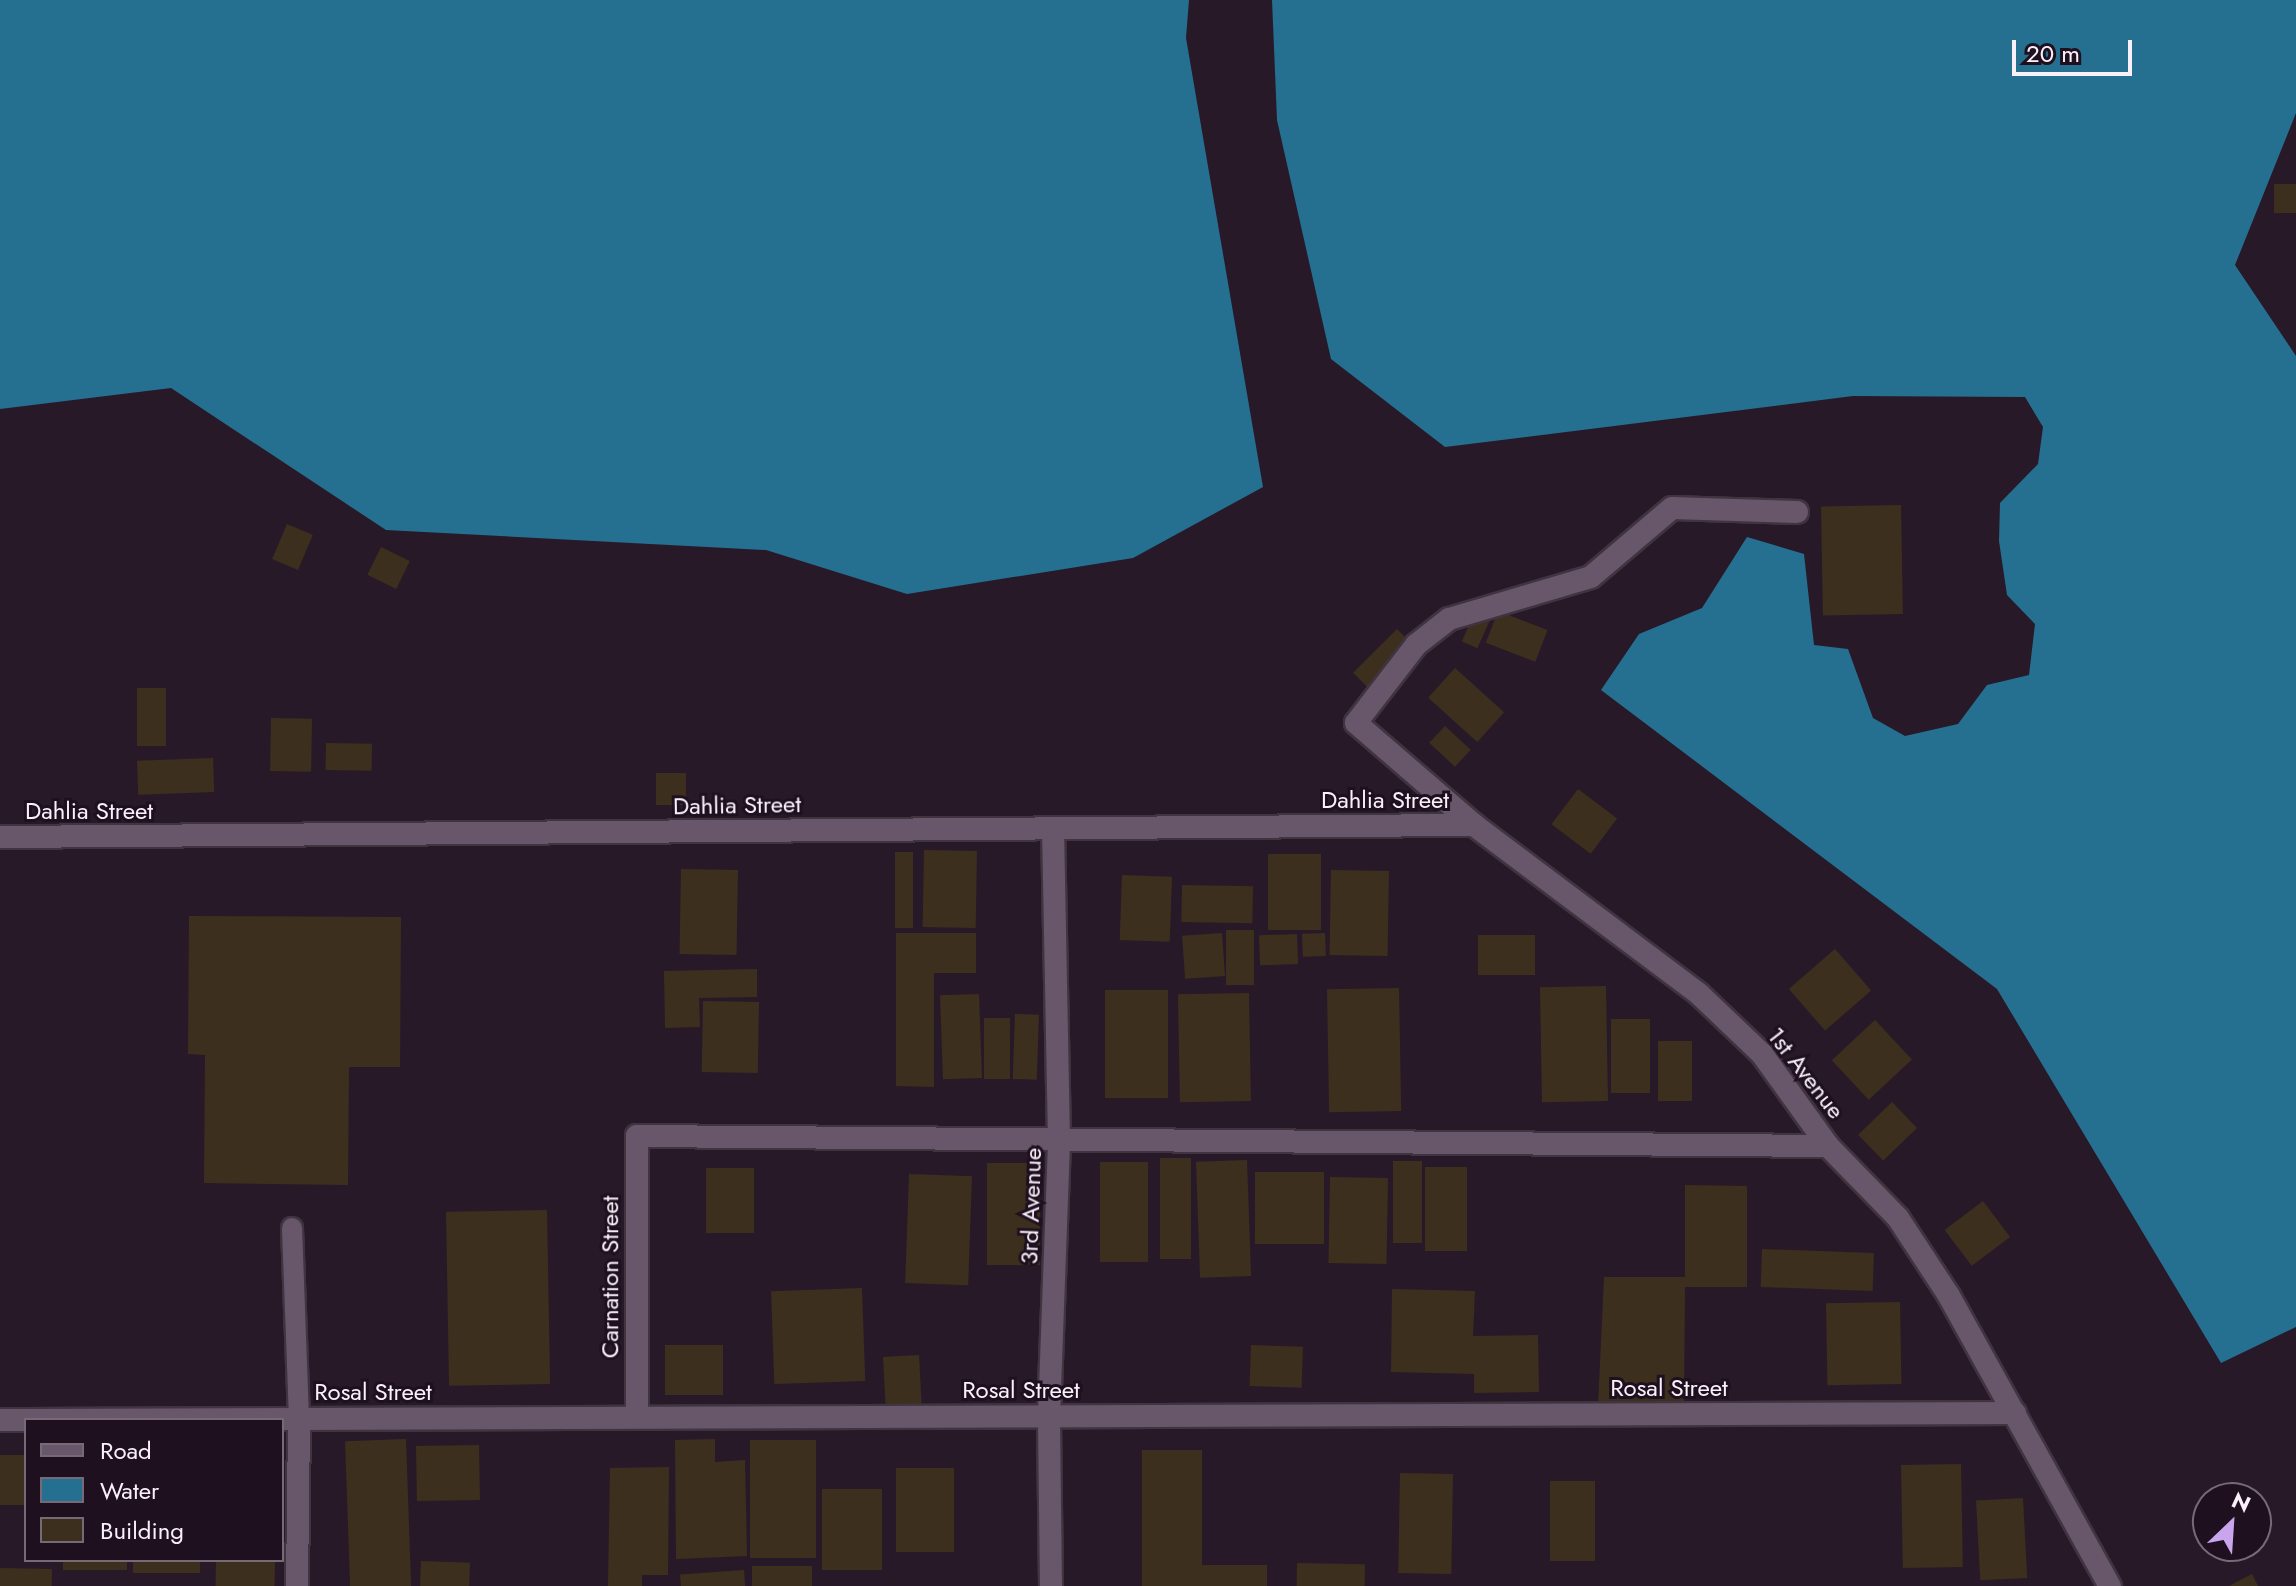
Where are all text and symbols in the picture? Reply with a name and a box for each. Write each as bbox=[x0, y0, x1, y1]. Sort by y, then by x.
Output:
scale bar bbox=[2016, 24, 2136, 74]
text: 20 m bbox=[2026, 36, 2080, 71]
street label: Dahlia Street bbox=[1321, 786, 1449, 814]
street label: Dahlia Street bbox=[673, 789, 801, 821]
street label: Dahlia Street bbox=[25, 797, 153, 825]
street label: 1st Avenue bbox=[1761, 1022, 1851, 1124]
street label: 3rd Avenue bbox=[1015, 1147, 1047, 1265]
street label: Carnation Street bbox=[596, 1196, 624, 1358]
street label: Rosal Street bbox=[1610, 1374, 1728, 1402]
street label: Rosal Street bbox=[962, 1376, 1080, 1404]
street label: Rosal Street bbox=[314, 1378, 432, 1406]
legend bbox=[24, 1418, 284, 1562]
text: Road bbox=[100, 1433, 152, 1468]
text: Water bbox=[100, 1473, 159, 1508]
north arrow bbox=[2192, 1482, 2272, 1562]
text: N bbox=[2227, 1484, 2256, 1520]
text: Building bbox=[100, 1513, 184, 1548]

